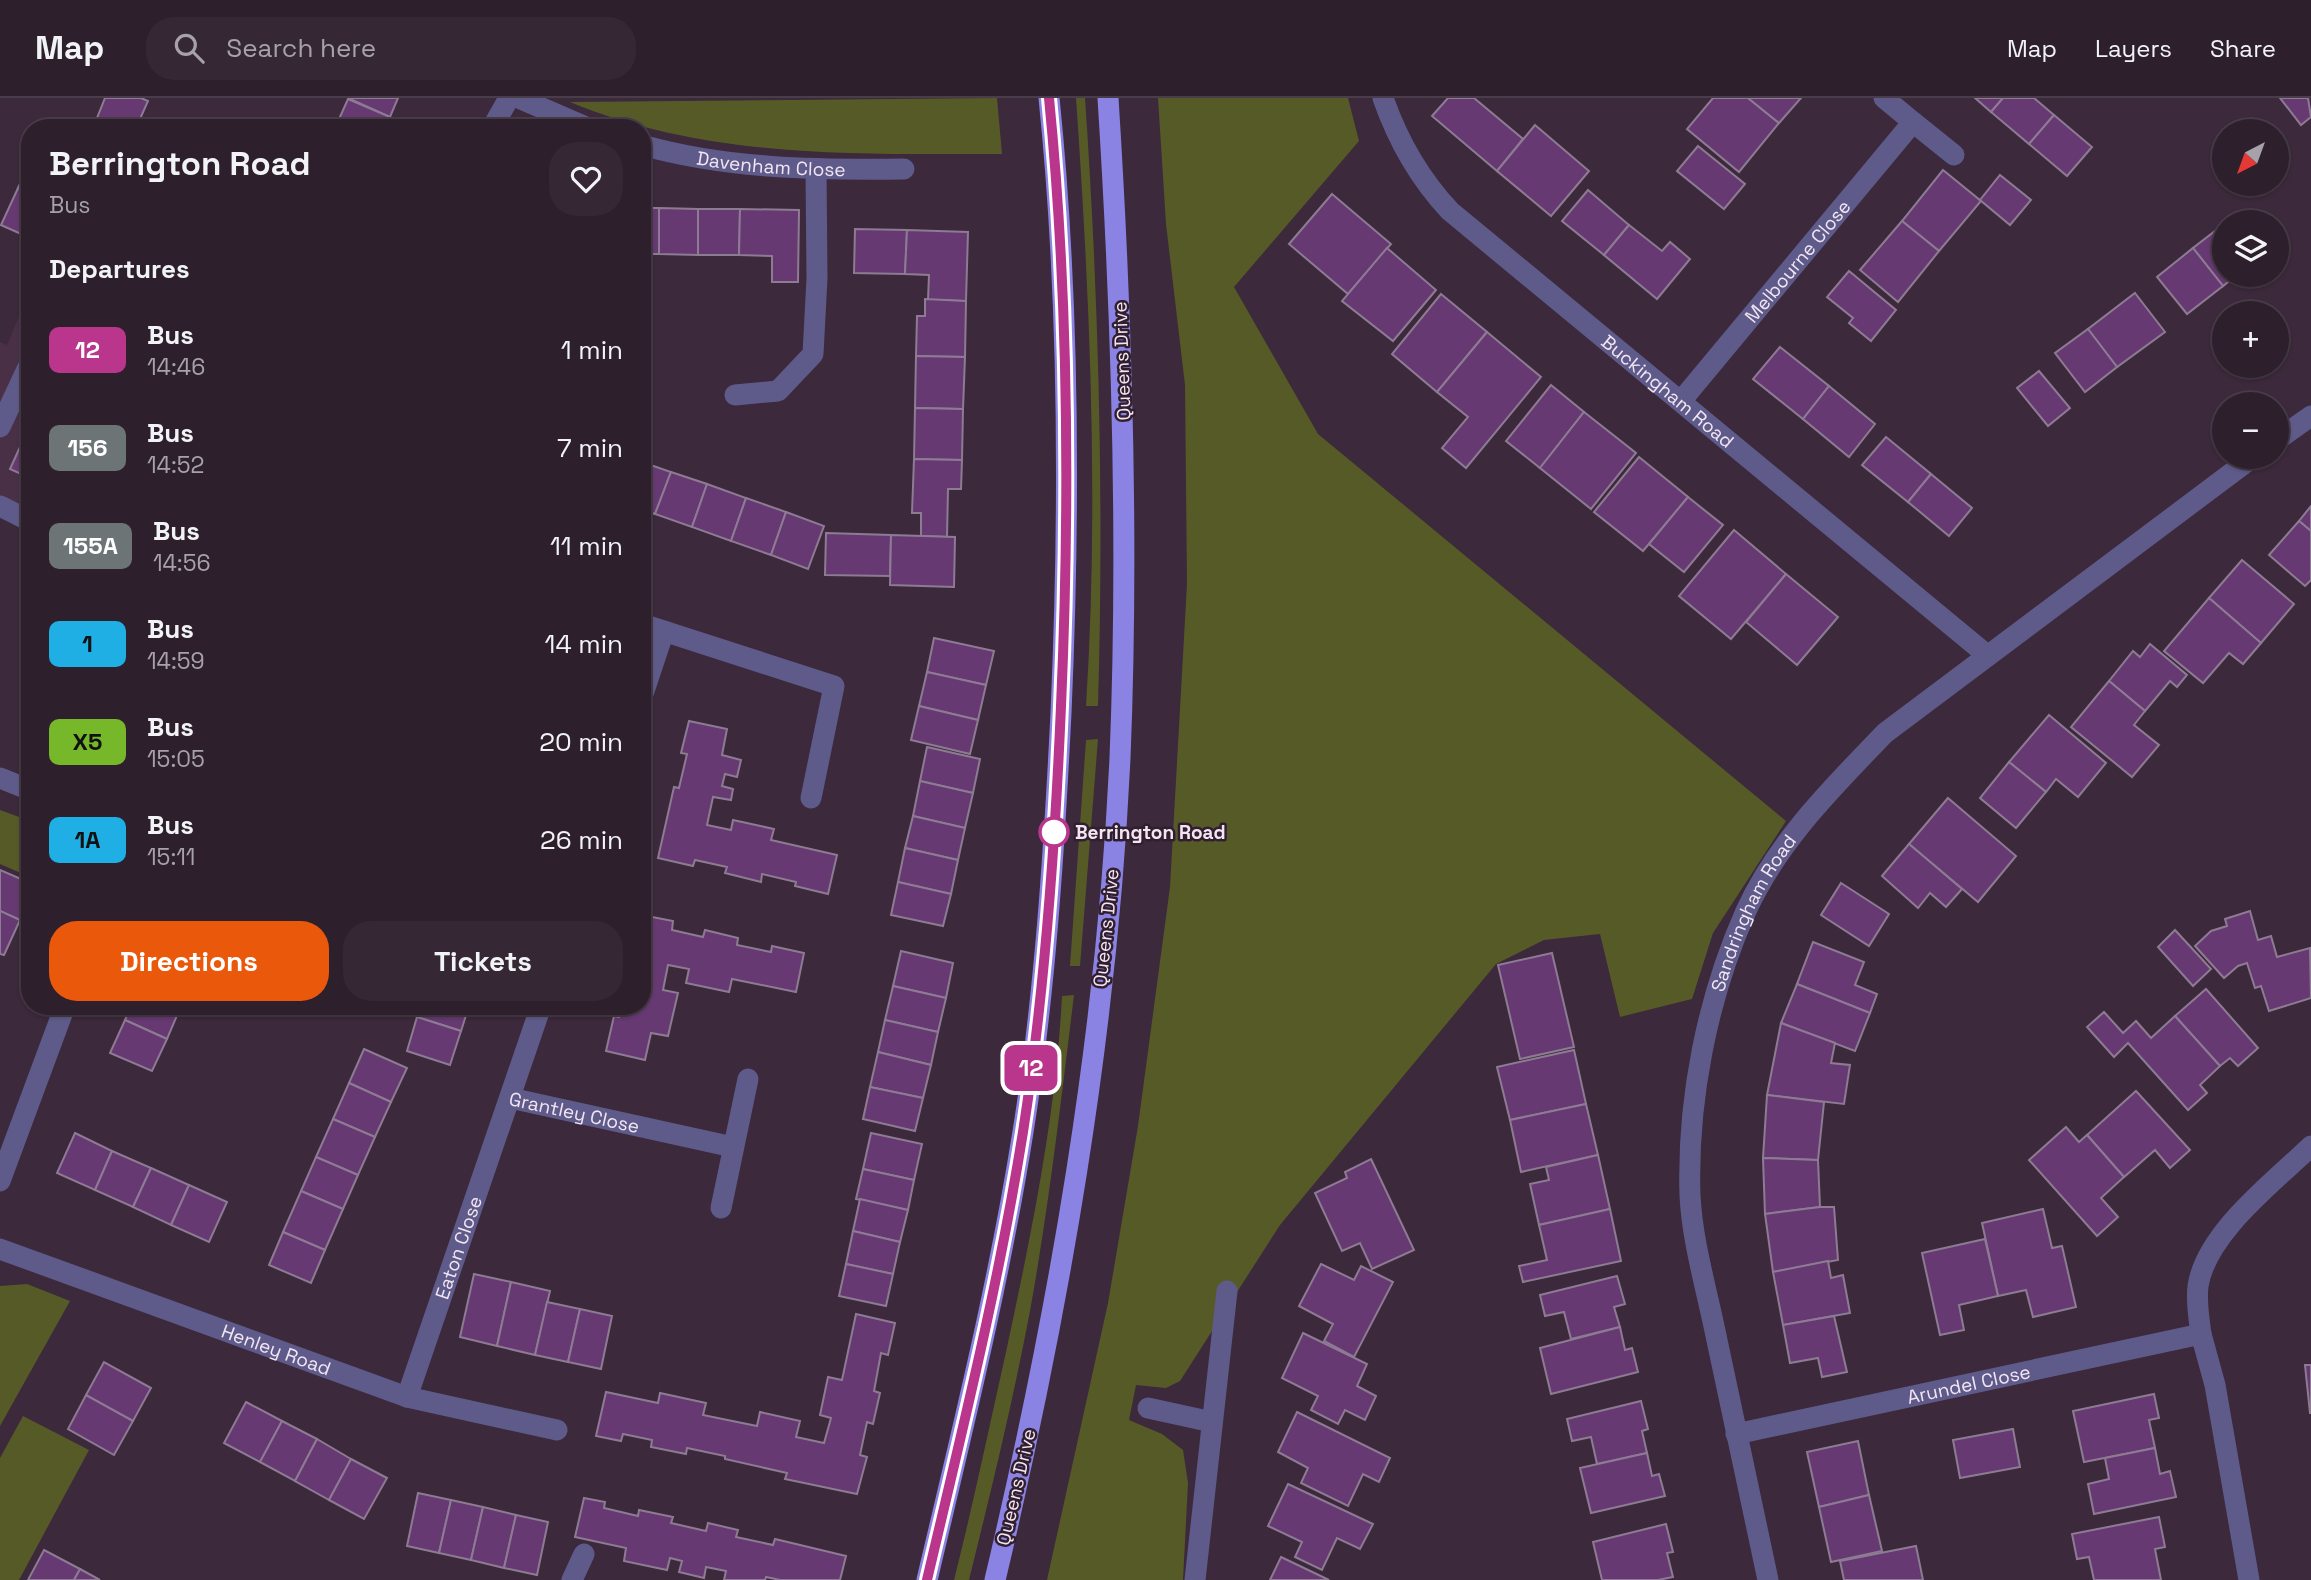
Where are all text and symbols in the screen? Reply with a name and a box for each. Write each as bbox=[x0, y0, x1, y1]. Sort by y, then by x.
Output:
search box bbox=[146, 17, 636, 80]
text: Map bbox=[35, 27, 104, 69]
icon: search bbox=[170, 29, 208, 67]
text: Search here bbox=[226, 31, 376, 65]
text: Map bbox=[2007, 33, 2057, 64]
text: Layers bbox=[2095, 33, 2172, 64]
text: Share bbox=[2210, 33, 2276, 64]
north arrow bbox=[2212, 119, 2289, 196]
map controls bbox=[2212, 119, 2289, 469]
button: heart bbox=[549, 142, 623, 216]
text: Berrington Road bbox=[49, 143, 310, 185]
street label: Davenham Close bbox=[695, 145, 846, 182]
text: Bus bbox=[49, 190, 90, 220]
street label: Melbourne Close bbox=[1739, 194, 1856, 328]
button: layers bbox=[2212, 210, 2289, 287]
text: Departures bbox=[49, 252, 190, 286]
street label: Queens Drive bbox=[1107, 301, 1137, 421]
button: + bbox=[2212, 301, 2289, 378]
text: Bus bbox=[147, 318, 194, 352]
street label: Buckingham Road bbox=[1596, 329, 1739, 453]
text: 1 min bbox=[561, 333, 623, 367]
text: 12 bbox=[75, 334, 100, 365]
text: 14:46 bbox=[147, 352, 205, 382]
button: − bbox=[2212, 392, 2289, 469]
text: Bus bbox=[147, 416, 194, 450]
text: 7 min bbox=[557, 431, 623, 465]
text: 156 bbox=[67, 432, 108, 463]
text: 14:52 bbox=[147, 450, 204, 480]
text: Bus bbox=[153, 514, 200, 548]
text: 11 min bbox=[550, 529, 623, 563]
text: 155A bbox=[63, 530, 118, 561]
text: 14:56 bbox=[153, 548, 211, 578]
text: Bus bbox=[147, 612, 194, 646]
text: 14 min bbox=[545, 627, 623, 661]
text: 1 bbox=[82, 628, 93, 659]
text: 14:59 bbox=[147, 646, 205, 676]
text: Bus bbox=[147, 710, 194, 744]
text: 20 min bbox=[539, 725, 623, 759]
text: X5 bbox=[73, 726, 102, 757]
text: 15:05 bbox=[147, 744, 205, 774]
text: Bus bbox=[147, 808, 194, 842]
marker: Berrington Road bbox=[1039, 817, 1069, 847]
place label: Berrington Road bbox=[1075, 820, 1226, 845]
text: 26 min bbox=[540, 823, 623, 857]
text: 1A bbox=[74, 824, 101, 855]
street label: Sandringham Road bbox=[1705, 829, 1802, 995]
text: 15:11 bbox=[147, 842, 195, 872]
street label: Queens Drive bbox=[1087, 868, 1125, 988]
button: Directions bbox=[49, 921, 329, 1001]
button: Tickets bbox=[343, 921, 623, 1001]
line badge: 12 bbox=[1000, 1045, 1062, 1091]
text: 12 bbox=[1018, 1052, 1044, 1083]
street label: Grantley Close bbox=[507, 1086, 642, 1139]
street label: Eaton Close bbox=[429, 1193, 487, 1302]
street label: Henley Road bbox=[218, 1318, 334, 1381]
street label: Arundel Close bbox=[1905, 1359, 2033, 1409]
street label: Queens Drive bbox=[990, 1426, 1042, 1548]

